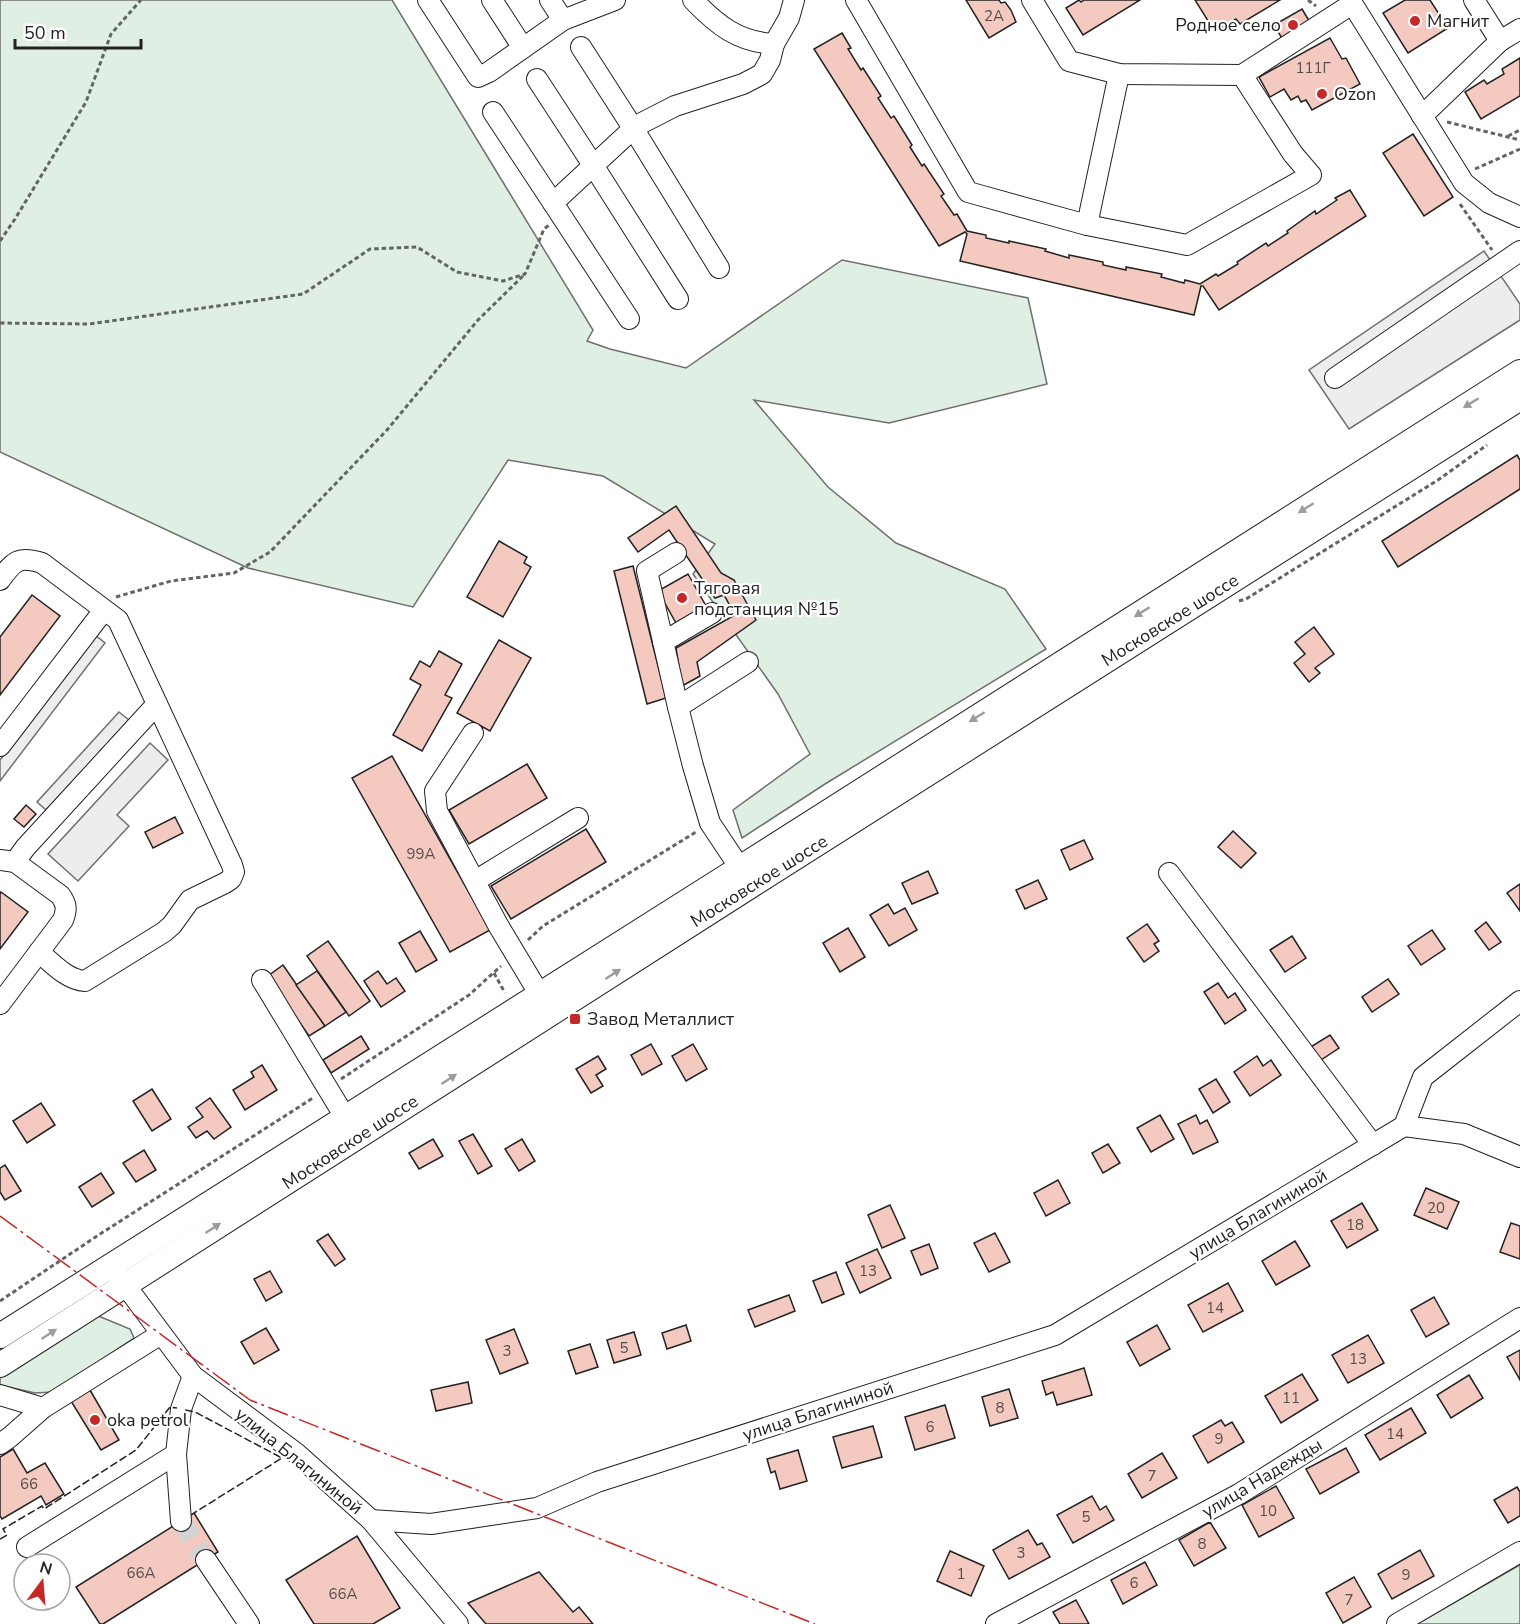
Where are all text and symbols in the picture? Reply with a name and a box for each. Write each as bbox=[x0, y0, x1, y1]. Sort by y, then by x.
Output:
house number: 2А bbox=[984, 6, 1004, 26]
place label: Магнит bbox=[1427, 9, 1489, 33]
scale bar bbox=[15, 12, 141, 50]
place label: Родное село bbox=[1175, 13, 1281, 37]
marker: Магнит bbox=[1408, 14, 1422, 28]
marker: Родное село bbox=[1286, 18, 1300, 32]
text: 50 m bbox=[24, 21, 66, 45]
house number: 111Г bbox=[1295, 58, 1331, 78]
place label: Ozon bbox=[1334, 82, 1376, 106]
marker: Ozon bbox=[1315, 87, 1329, 101]
one-way arrow bbox=[1463, 397, 1479, 408]
one-way arrow bbox=[1298, 502, 1314, 513]
street label: Московское шоссе bbox=[1097, 568, 1243, 672]
place label: Тяговая подстанция №15 bbox=[694, 576, 839, 621]
marker: Тяговая подстанция №15 bbox=[675, 591, 689, 605]
one-way arrow bbox=[1134, 607, 1150, 618]
one-way arrow bbox=[969, 712, 985, 723]
street label: Московское шоссе bbox=[686, 829, 832, 933]
house number: 99А bbox=[407, 844, 436, 864]
one-way arrow bbox=[605, 968, 621, 979]
place label: Завод Металлист bbox=[587, 1007, 734, 1031]
marker: Завод Металлист bbox=[568, 1012, 582, 1026]
one-way arrow bbox=[441, 1073, 457, 1084]
street label: Московское шоссе bbox=[277, 1089, 423, 1195]
street label: улица Благининой bbox=[1184, 1163, 1332, 1265]
house number: 20 bbox=[1427, 1198, 1445, 1218]
house number: 18 bbox=[1346, 1215, 1364, 1235]
one-way arrow bbox=[205, 1223, 222, 1234]
house number: 13 bbox=[859, 1261, 877, 1281]
house number: 14 bbox=[1206, 1298, 1224, 1318]
one-way arrow bbox=[41, 1328, 57, 1339]
house number: 5 bbox=[619, 1338, 629, 1358]
house number: 3 bbox=[502, 1341, 512, 1361]
house number: 13 bbox=[1349, 1349, 1367, 1369]
street label: улица Благининой bbox=[739, 1375, 897, 1447]
house number: 11 bbox=[1282, 1388, 1300, 1408]
house number: 8 bbox=[995, 1398, 1005, 1418]
street label: улица Благининой bbox=[230, 1402, 368, 1520]
place label: oka petrol bbox=[107, 1408, 189, 1432]
marker: oka petrol bbox=[88, 1413, 102, 1427]
house number: 6 bbox=[925, 1417, 935, 1437]
house number: 14 bbox=[1386, 1424, 1404, 1444]
house number: 9 bbox=[1214, 1429, 1224, 1449]
street label: улица Надежды bbox=[1197, 1433, 1327, 1523]
house number: 7 bbox=[1147, 1466, 1157, 1486]
house number: 66 bbox=[20, 1474, 38, 1494]
house number: 10 bbox=[1259, 1501, 1277, 1521]
house number: 5 bbox=[1081, 1507, 1091, 1527]
house number: 8 bbox=[1197, 1534, 1207, 1554]
house number: 3 bbox=[1016, 1543, 1026, 1563]
north arrow bbox=[12, 1552, 72, 1612]
text: N bbox=[37, 1556, 55, 1581]
house number: 66А bbox=[127, 1563, 156, 1583]
house number: 1 bbox=[956, 1564, 966, 1584]
house number: 9 bbox=[1401, 1565, 1411, 1585]
house number: 6 bbox=[1129, 1573, 1139, 1593]
house number: 66А bbox=[329, 1584, 358, 1604]
house number: 7 bbox=[1344, 1590, 1354, 1610]

